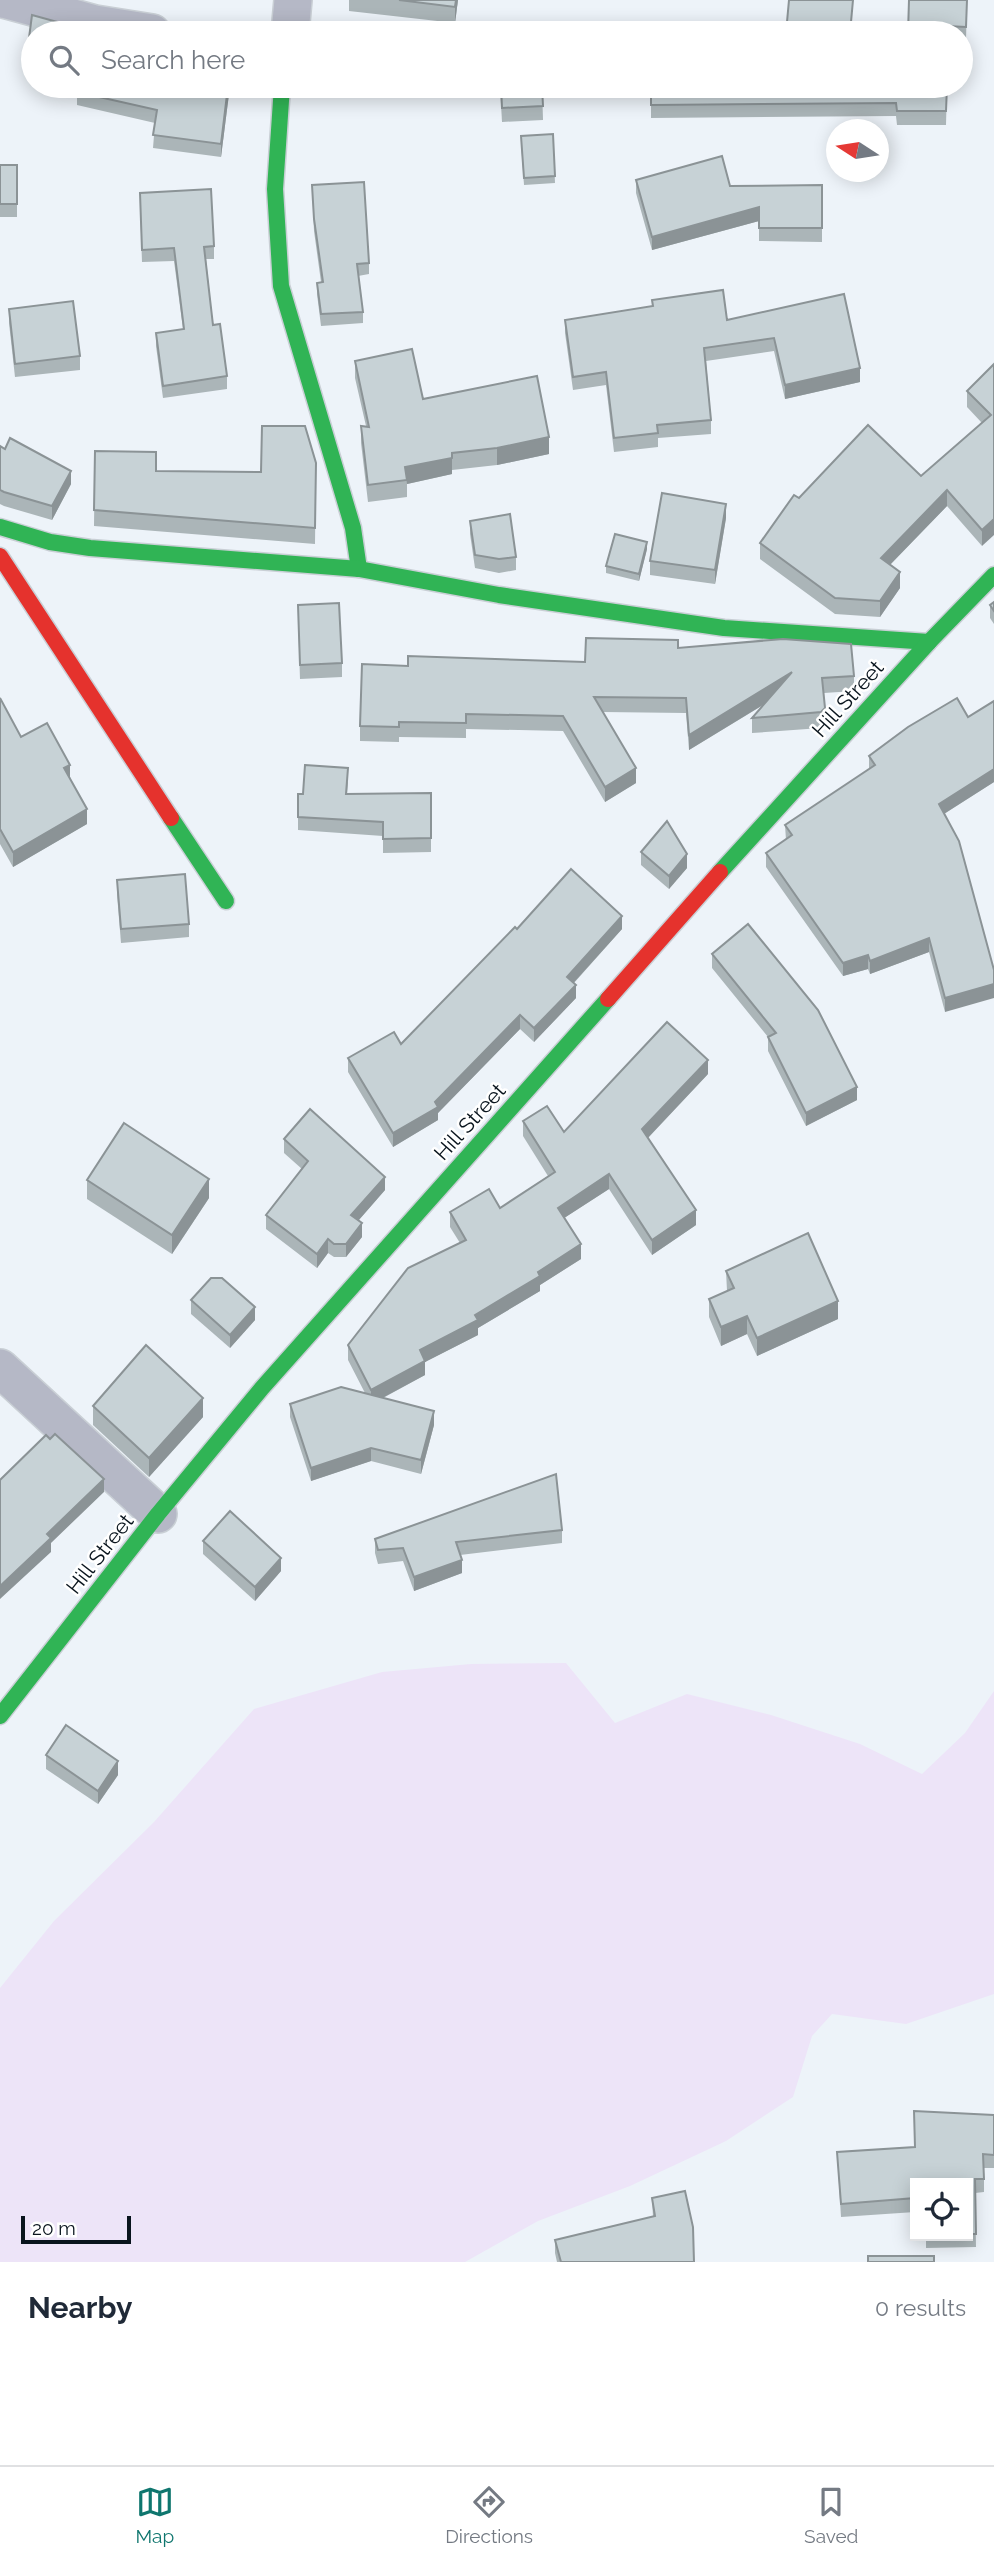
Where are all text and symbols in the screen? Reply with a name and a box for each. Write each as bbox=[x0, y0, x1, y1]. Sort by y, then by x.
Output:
search box bbox=[21, 21, 973, 98]
icon: search bbox=[45, 41, 83, 79]
text: Search here bbox=[101, 45, 245, 75]
north arrow bbox=[826, 119, 889, 182]
street label: Hill Street bbox=[807, 655, 889, 742]
street label: Hill Street bbox=[429, 1078, 511, 1165]
street label: Hill Street bbox=[61, 1509, 139, 1599]
map controls bbox=[910, 2178, 973, 2241]
button: locate bbox=[910, 2178, 973, 2241]
scale bar bbox=[21, 2213, 131, 2245]
text: 20 m bbox=[32, 2217, 76, 2239]
text: Nearby bbox=[28, 2290, 132, 2325]
text: 0 results bbox=[875, 2294, 966, 2321]
tab: Map bbox=[136, 2483, 174, 2547]
tab: Directions bbox=[445, 2483, 533, 2547]
tab: Saved bbox=[804, 2483, 858, 2547]

